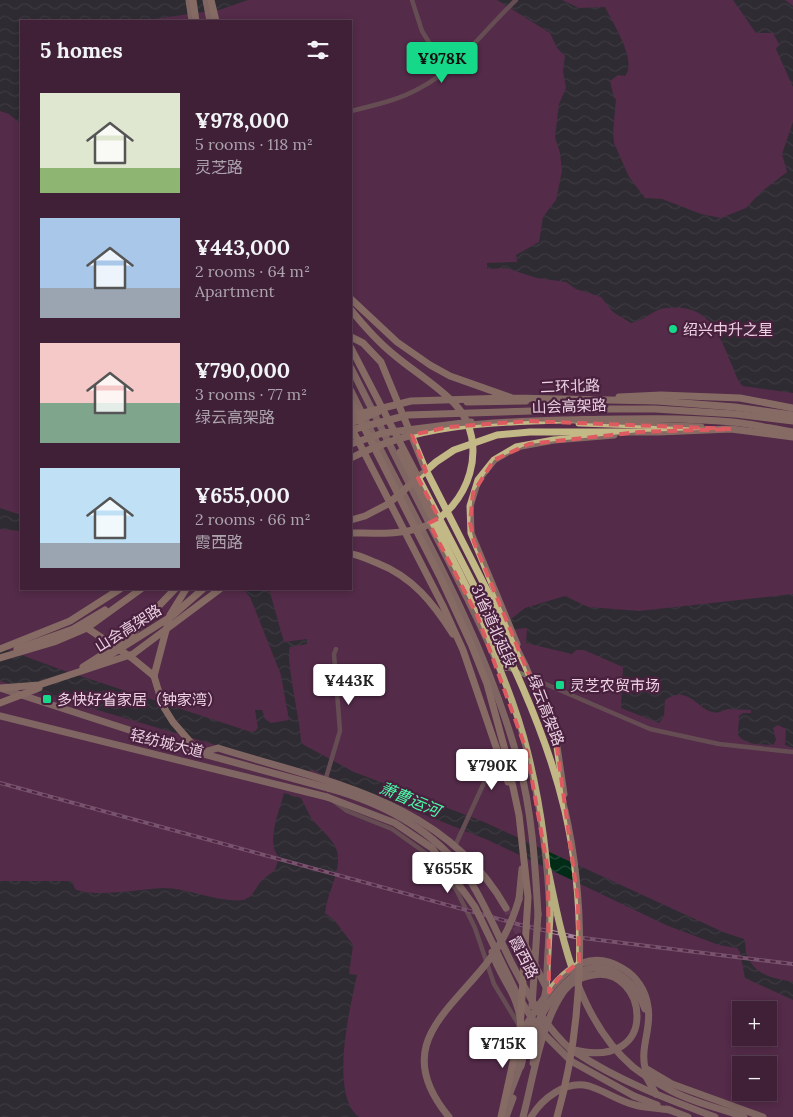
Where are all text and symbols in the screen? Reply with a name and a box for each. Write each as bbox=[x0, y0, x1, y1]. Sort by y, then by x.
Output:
icon: filters bbox=[304, 36, 332, 64]
text: 5 homes bbox=[40, 37, 123, 64]
pin: ¥978K bbox=[407, 42, 477, 84]
text: ¥978K bbox=[418, 48, 466, 68]
text: ¥978,000 bbox=[195, 107, 289, 134]
icon: home bbox=[80, 113, 140, 173]
text: 5 rooms · 118 m² bbox=[195, 134, 313, 154]
text: 灵芝路 bbox=[195, 157, 243, 177]
text: ¥443,000 bbox=[195, 234, 290, 261]
icon: home bbox=[80, 238, 140, 298]
text: 2 rooms · 64 m² bbox=[195, 261, 310, 281]
text: Apartment bbox=[195, 281, 275, 301]
place label: 绍兴中升之星 bbox=[683, 320, 773, 339]
marker: 绍兴中升之星 bbox=[667, 323, 679, 335]
text: ¥790,000 bbox=[195, 357, 290, 384]
icon: home bbox=[80, 363, 140, 423]
street label: 二环北路 bbox=[540, 375, 600, 397]
text: 3 rooms · 77 m² bbox=[195, 384, 307, 404]
street label: 山会高架路 bbox=[531, 395, 607, 417]
text: 绿云高架路 bbox=[195, 407, 275, 427]
text: ¥655,000 bbox=[195, 482, 290, 509]
icon: home bbox=[80, 488, 140, 548]
text: 2 rooms · 66 m² bbox=[195, 509, 311, 529]
text: 霞西路 bbox=[195, 532, 243, 552]
street label: 31省道北延段 bbox=[467, 582, 521, 670]
street label: 山会高架路 bbox=[91, 600, 165, 656]
pin: ¥443K bbox=[314, 664, 384, 706]
text: ¥443K bbox=[324, 670, 374, 690]
street label: 绿云高架路 bbox=[524, 672, 568, 748]
place label: 灵芝农贸市场 bbox=[570, 676, 660, 695]
marker: 灵芝农贸市场 bbox=[554, 679, 566, 691]
place label: 多快好省家居（钟家湾） bbox=[57, 690, 222, 709]
marker: 多快好省家居（钟家湾） bbox=[41, 693, 53, 705]
street label: 轻纺城大道 bbox=[128, 725, 206, 761]
pin: ¥790K bbox=[457, 748, 527, 791]
text: ¥790K bbox=[467, 755, 517, 775]
water label: 萧曹运河 bbox=[377, 777, 446, 822]
pin: ¥655K bbox=[413, 852, 483, 894]
text: ¥655K bbox=[423, 858, 473, 878]
street label: 霞西路 bbox=[505, 933, 543, 981]
map controls bbox=[732, 1001, 777, 1101]
button: + bbox=[732, 1001, 777, 1046]
pin: ¥715K bbox=[468, 1026, 538, 1069]
text: ¥715K bbox=[480, 1033, 526, 1053]
button: − bbox=[732, 1056, 777, 1101]

